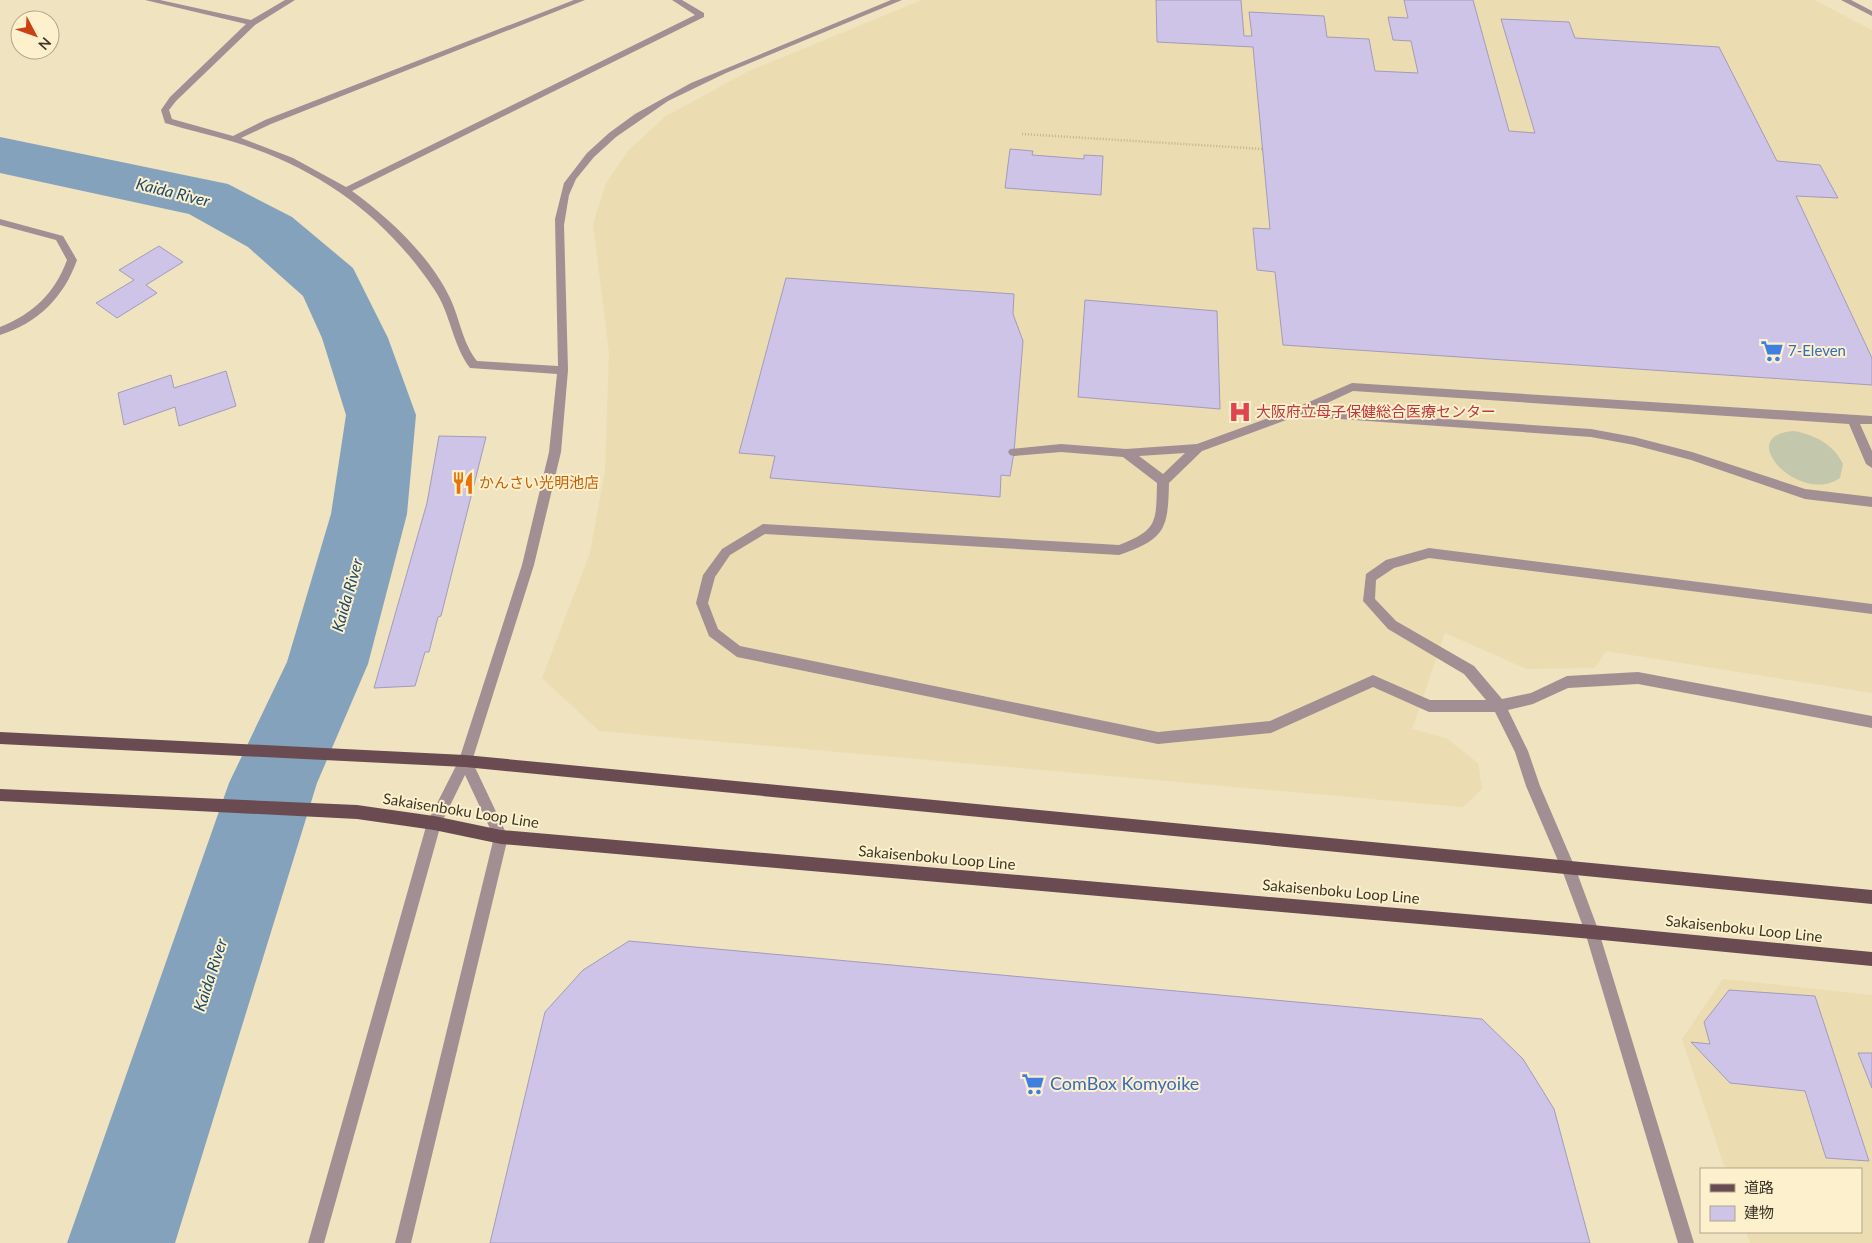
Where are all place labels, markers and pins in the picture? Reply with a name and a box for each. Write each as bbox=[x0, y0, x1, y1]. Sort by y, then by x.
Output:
supermarket icon: 7-Eleven bbox=[1759, 338, 1785, 364]
place label: 7-Eleven bbox=[1788, 341, 1846, 359]
hospital icon: 大阪府立母子保健総合医療センター bbox=[1227, 399, 1253, 425]
place label: 大阪府立母子保健総合医療センター bbox=[1256, 402, 1496, 420]
restaurant icon: かんさい光明池店 bbox=[450, 470, 476, 496]
place label: かんさい光明池店 bbox=[479, 473, 599, 491]
supermarket icon: ComBox Komyoike bbox=[1020, 1071, 1046, 1097]
place label: ComBox Komyoike bbox=[1050, 1072, 1199, 1094]

